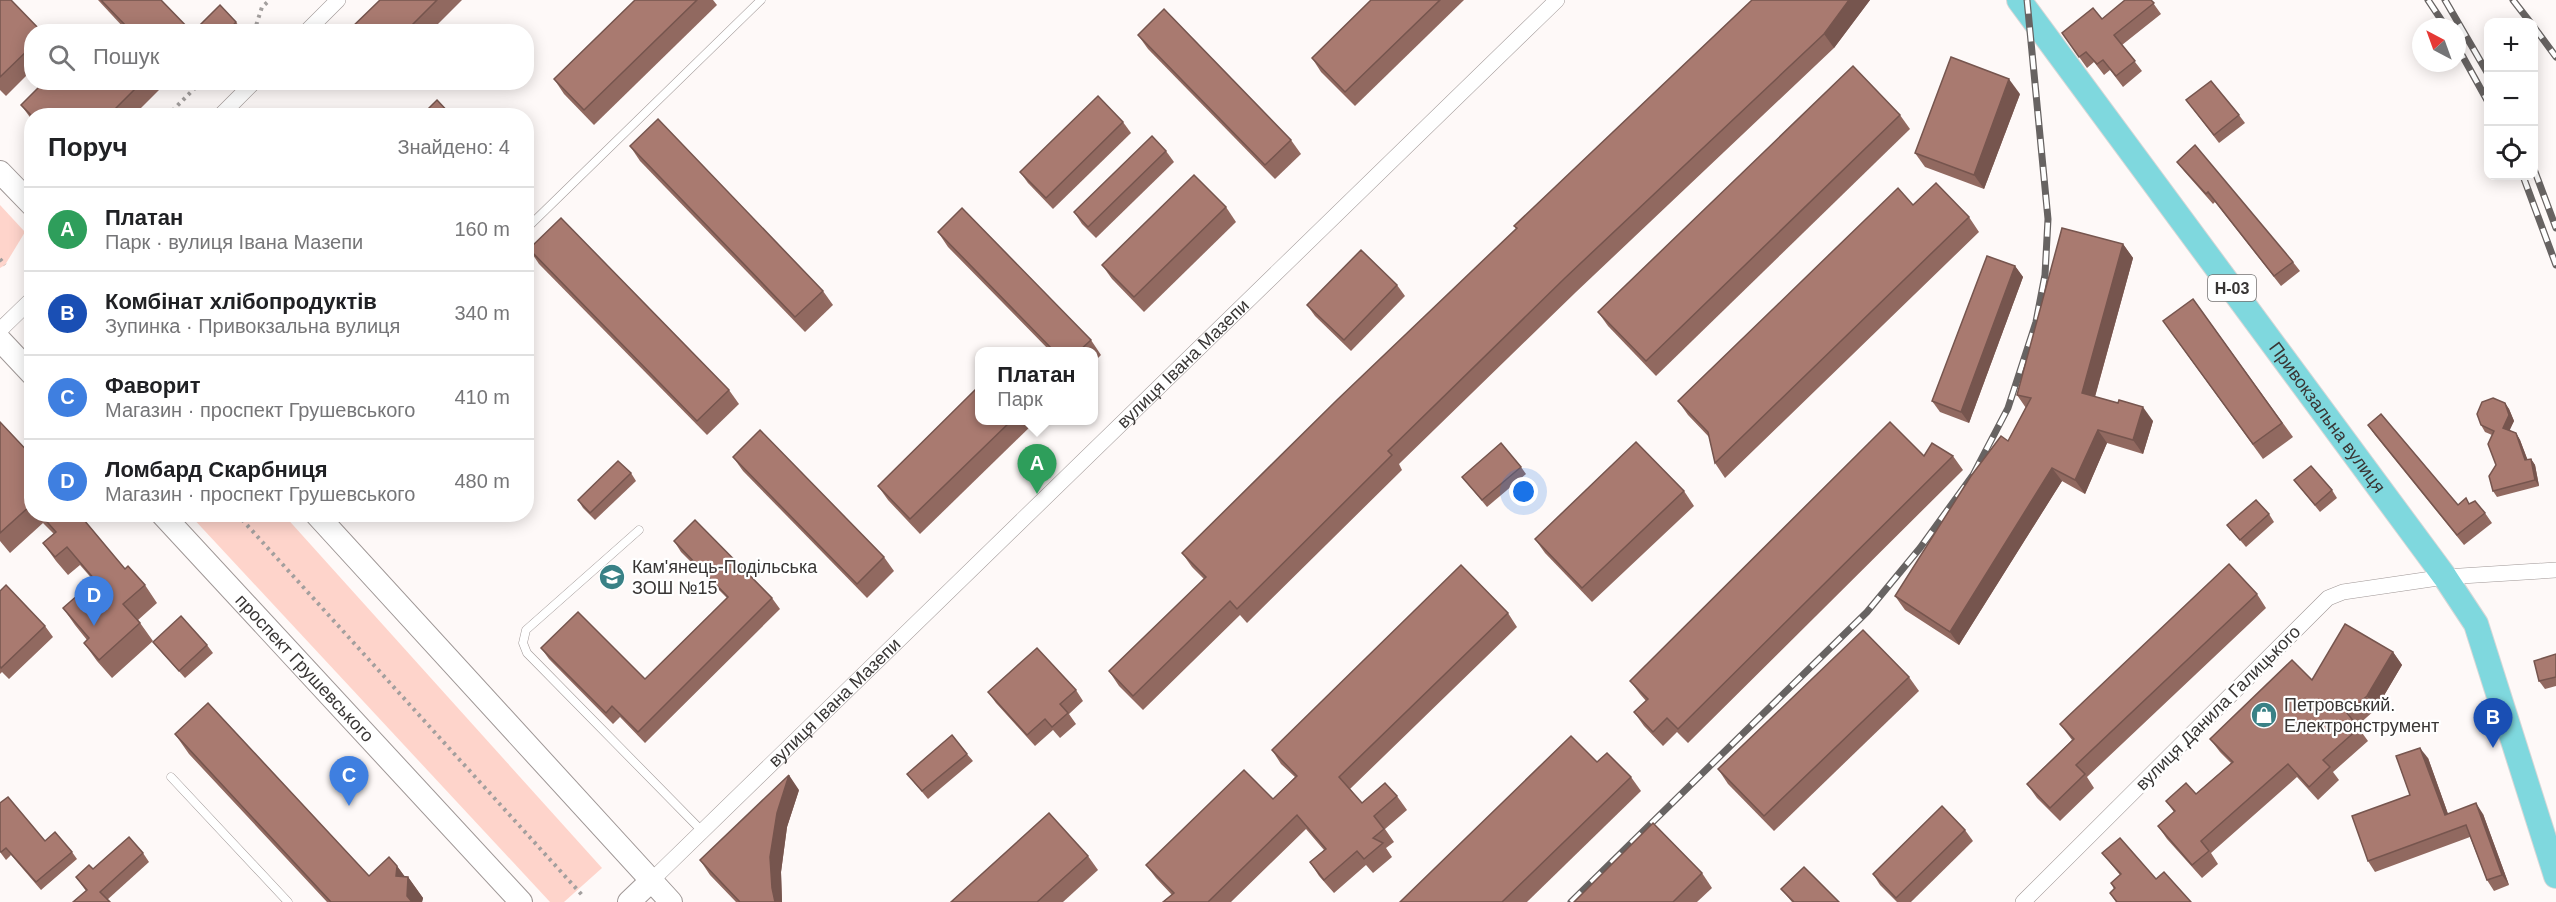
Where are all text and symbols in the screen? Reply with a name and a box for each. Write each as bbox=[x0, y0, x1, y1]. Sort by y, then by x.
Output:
north arrow bbox=[2412, 18, 2466, 72]
map controls bbox=[2484, 18, 2538, 180]
button: + bbox=[2484, 18, 2538, 72]
search box bbox=[24, 24, 534, 90]
icon: search bbox=[45, 41, 78, 74]
text: Пошук bbox=[93, 44, 159, 69]
button: − bbox=[2484, 72, 2538, 126]
button: locate bbox=[2484, 126, 2538, 180]
text: Поруч bbox=[48, 132, 128, 162]
text: Знайдено: 4 bbox=[397, 136, 510, 158]
text: Платан bbox=[105, 205, 183, 230]
text: A bbox=[60, 218, 75, 240]
text: 160 m bbox=[454, 218, 510, 240]
text: Парк · вулиця Івана Мазепи bbox=[105, 231, 363, 253]
road number: Н-03 bbox=[2208, 275, 2256, 301]
text: Комбінат хлібопродуктів bbox=[105, 289, 377, 314]
street label: вулиця Івана Мазепи bbox=[1113, 295, 1253, 432]
text: B bbox=[60, 302, 75, 324]
text: 340 m bbox=[454, 302, 510, 324]
text: Зупинка · Привокзальна вулиця bbox=[105, 315, 400, 337]
street label: Привокзальна вулиця bbox=[2265, 338, 2389, 497]
popup bbox=[975, 347, 1098, 425]
text: Платан bbox=[997, 362, 1076, 387]
text: Фаворит bbox=[105, 373, 200, 398]
text: C bbox=[60, 386, 75, 408]
text: 410 m bbox=[454, 386, 510, 408]
text: Парк bbox=[997, 388, 1043, 410]
text: Магазин · проспект Грушевського bbox=[105, 399, 415, 421]
pin: A bbox=[1018, 444, 1056, 494]
text: Ломбард Скарбниця bbox=[105, 457, 328, 482]
text: D bbox=[60, 470, 75, 492]
text: 480 m bbox=[454, 470, 510, 492]
your location bbox=[1509, 477, 1538, 506]
text: Магазин · проспект Грушевського bbox=[105, 483, 415, 505]
place label: Кам'янець-Подільська ЗОШ №15 bbox=[632, 557, 818, 598]
school or university icon: Кам'янець-Подільська ЗОШ №15 bbox=[597, 562, 627, 592]
pin: D bbox=[74, 576, 113, 626]
street label: проспект Грушевського bbox=[231, 590, 378, 746]
street label: вулиця Данила Галицького bbox=[2132, 622, 2304, 794]
street label: вулиця Івана Мазепи bbox=[765, 634, 904, 771]
place label: Петровський. Електронструмент bbox=[2284, 695, 2439, 736]
pin: B bbox=[2474, 698, 2512, 748]
shop icon: Петровський. Електронструмент bbox=[2249, 700, 2279, 730]
pin: C bbox=[330, 756, 368, 806]

